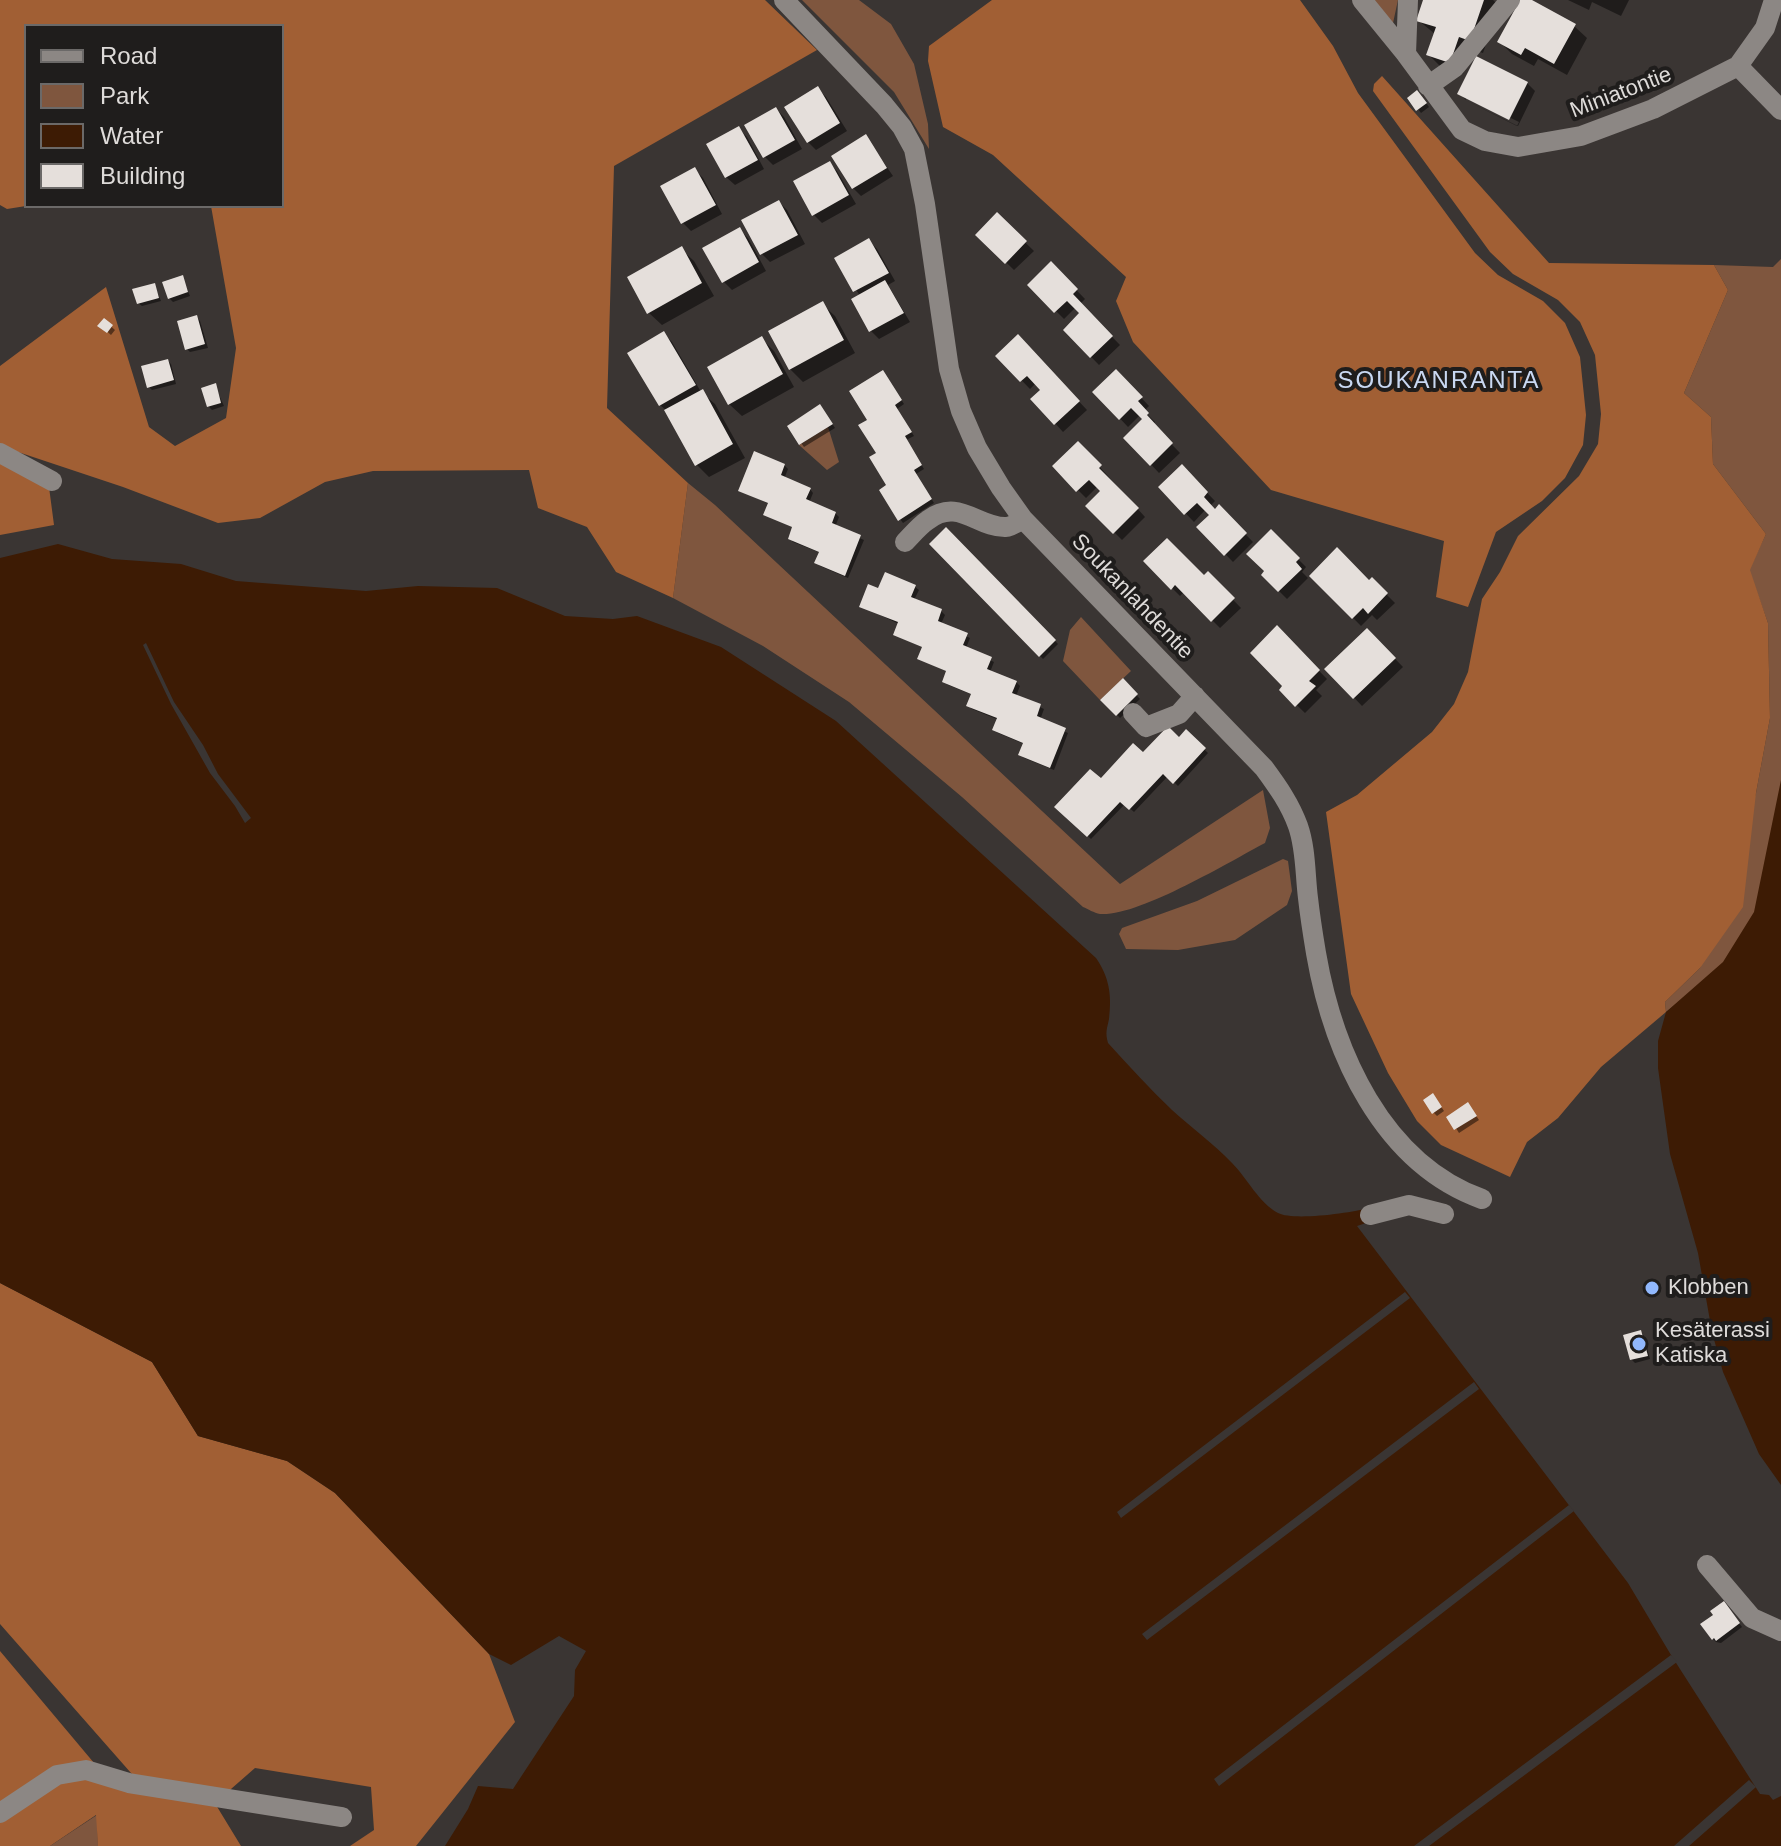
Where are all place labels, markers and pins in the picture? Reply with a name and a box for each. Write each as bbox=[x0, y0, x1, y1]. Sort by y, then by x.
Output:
place label: Klobben bbox=[1668, 1275, 1749, 1301]
marker: Klobben bbox=[1643, 1279, 1661, 1297]
place label: Kesäterassi Katiska bbox=[1655, 1318, 1770, 1370]
marker: Kesäterassi Katiska bbox=[1630, 1335, 1648, 1353]

